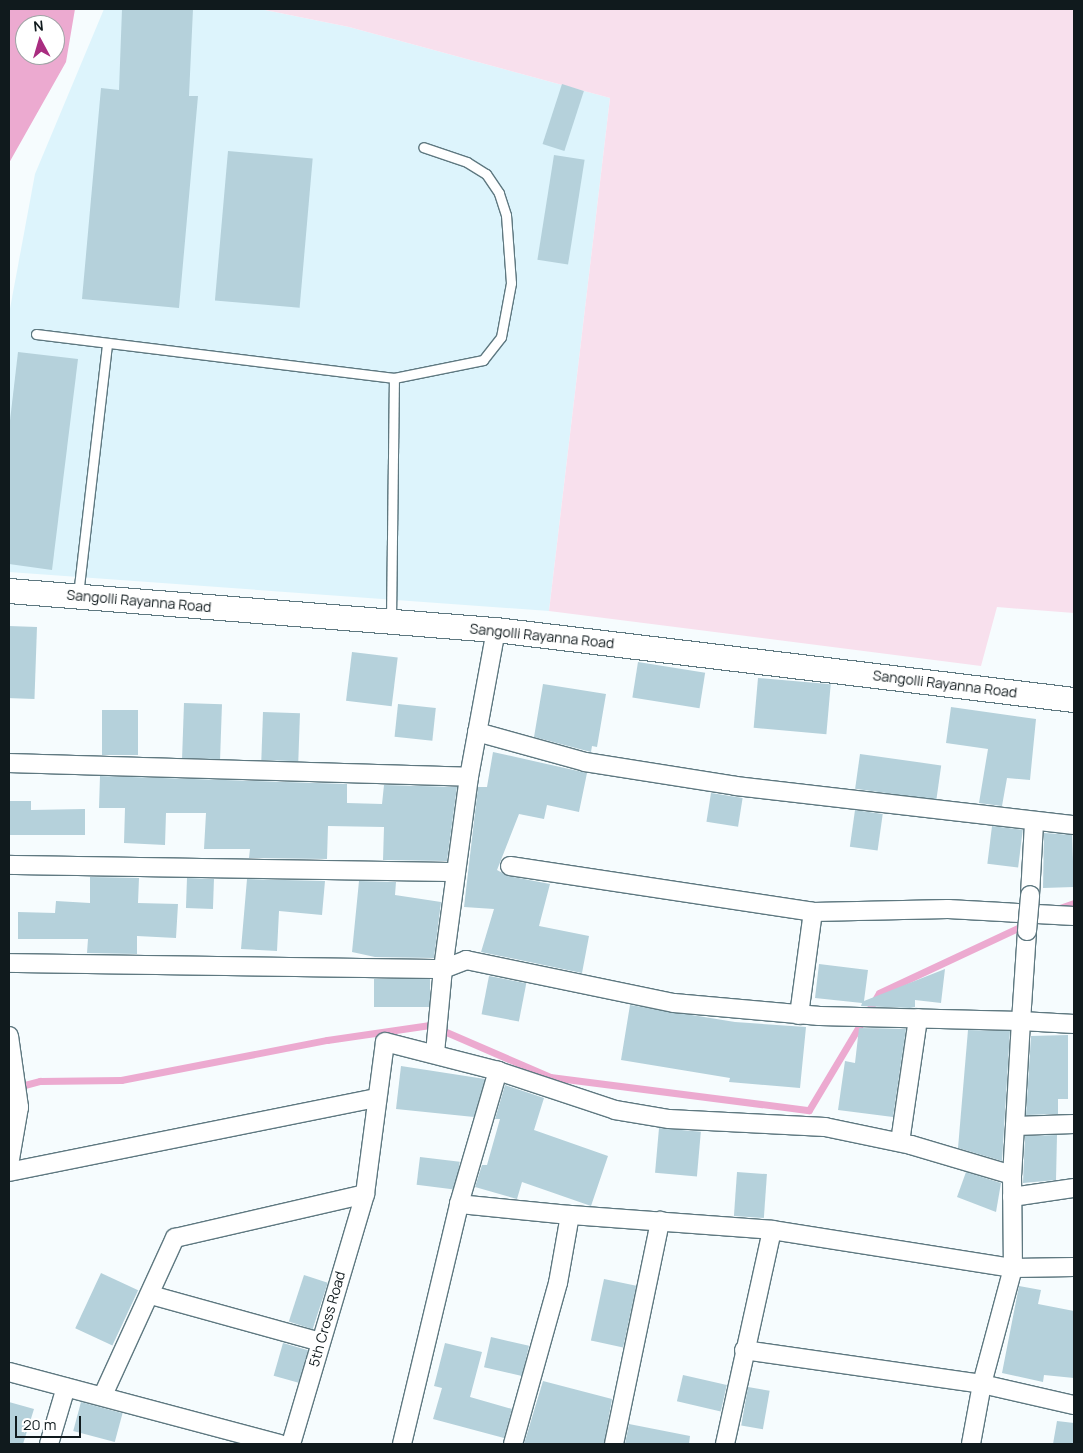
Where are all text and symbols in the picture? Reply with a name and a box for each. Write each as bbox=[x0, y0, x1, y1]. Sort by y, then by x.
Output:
north arrow bbox=[15, 15, 65, 65]
text: N bbox=[32, 16, 44, 36]
street label: Sangolli Rayanna Road bbox=[66, 586, 212, 616]
street label: Sangolli Rayanna Road bbox=[469, 620, 615, 652]
street label: Sangolli Rayanna Road bbox=[872, 667, 1018, 701]
street label: 5th Cross Road bbox=[305, 1269, 349, 1369]
scale bar bbox=[18, 1406, 84, 1438]
text: 20 m bbox=[23, 1414, 56, 1435]

